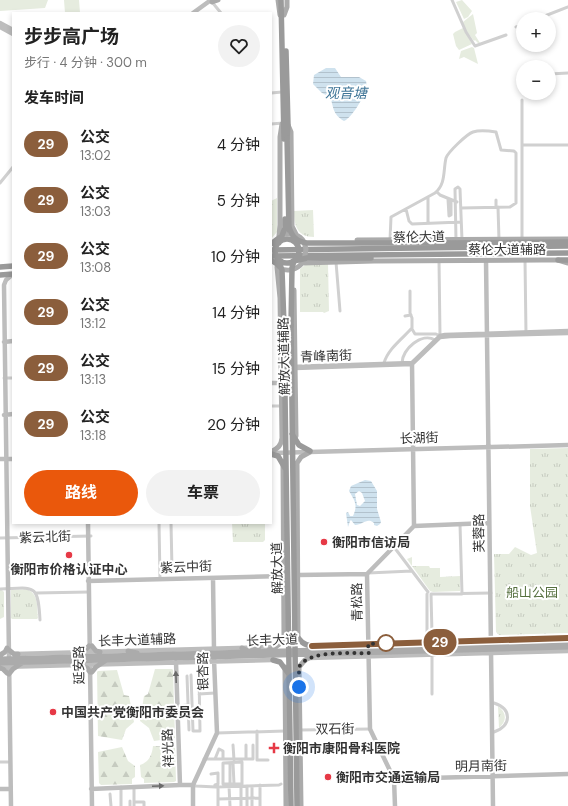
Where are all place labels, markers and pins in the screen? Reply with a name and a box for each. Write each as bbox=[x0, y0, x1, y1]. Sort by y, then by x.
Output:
place label: 衡阳市信访局 bbox=[332, 534, 410, 551]
marker: 衡阳市信访局 bbox=[319, 537, 329, 547]
marker: 衡阳市价格认证中心 bbox=[64, 550, 74, 560]
place label: 衡阳市价格认证中心 bbox=[10, 561, 128, 578]
unlabelled marker bbox=[377, 634, 395, 652]
place label: 中国共产党衡阳市委员会 bbox=[61, 704, 204, 721]
marker: 中国共产党衡阳市委员会 bbox=[48, 707, 58, 717]
place label: 衡阳市康阳骨科医院 bbox=[283, 740, 400, 757]
marker: 衡阳市康阳骨科医院 bbox=[268, 742, 280, 754]
place label: 衡阳市交通运输局 bbox=[336, 769, 440, 786]
marker: 衡阳市交通运输局 bbox=[323, 772, 333, 782]

